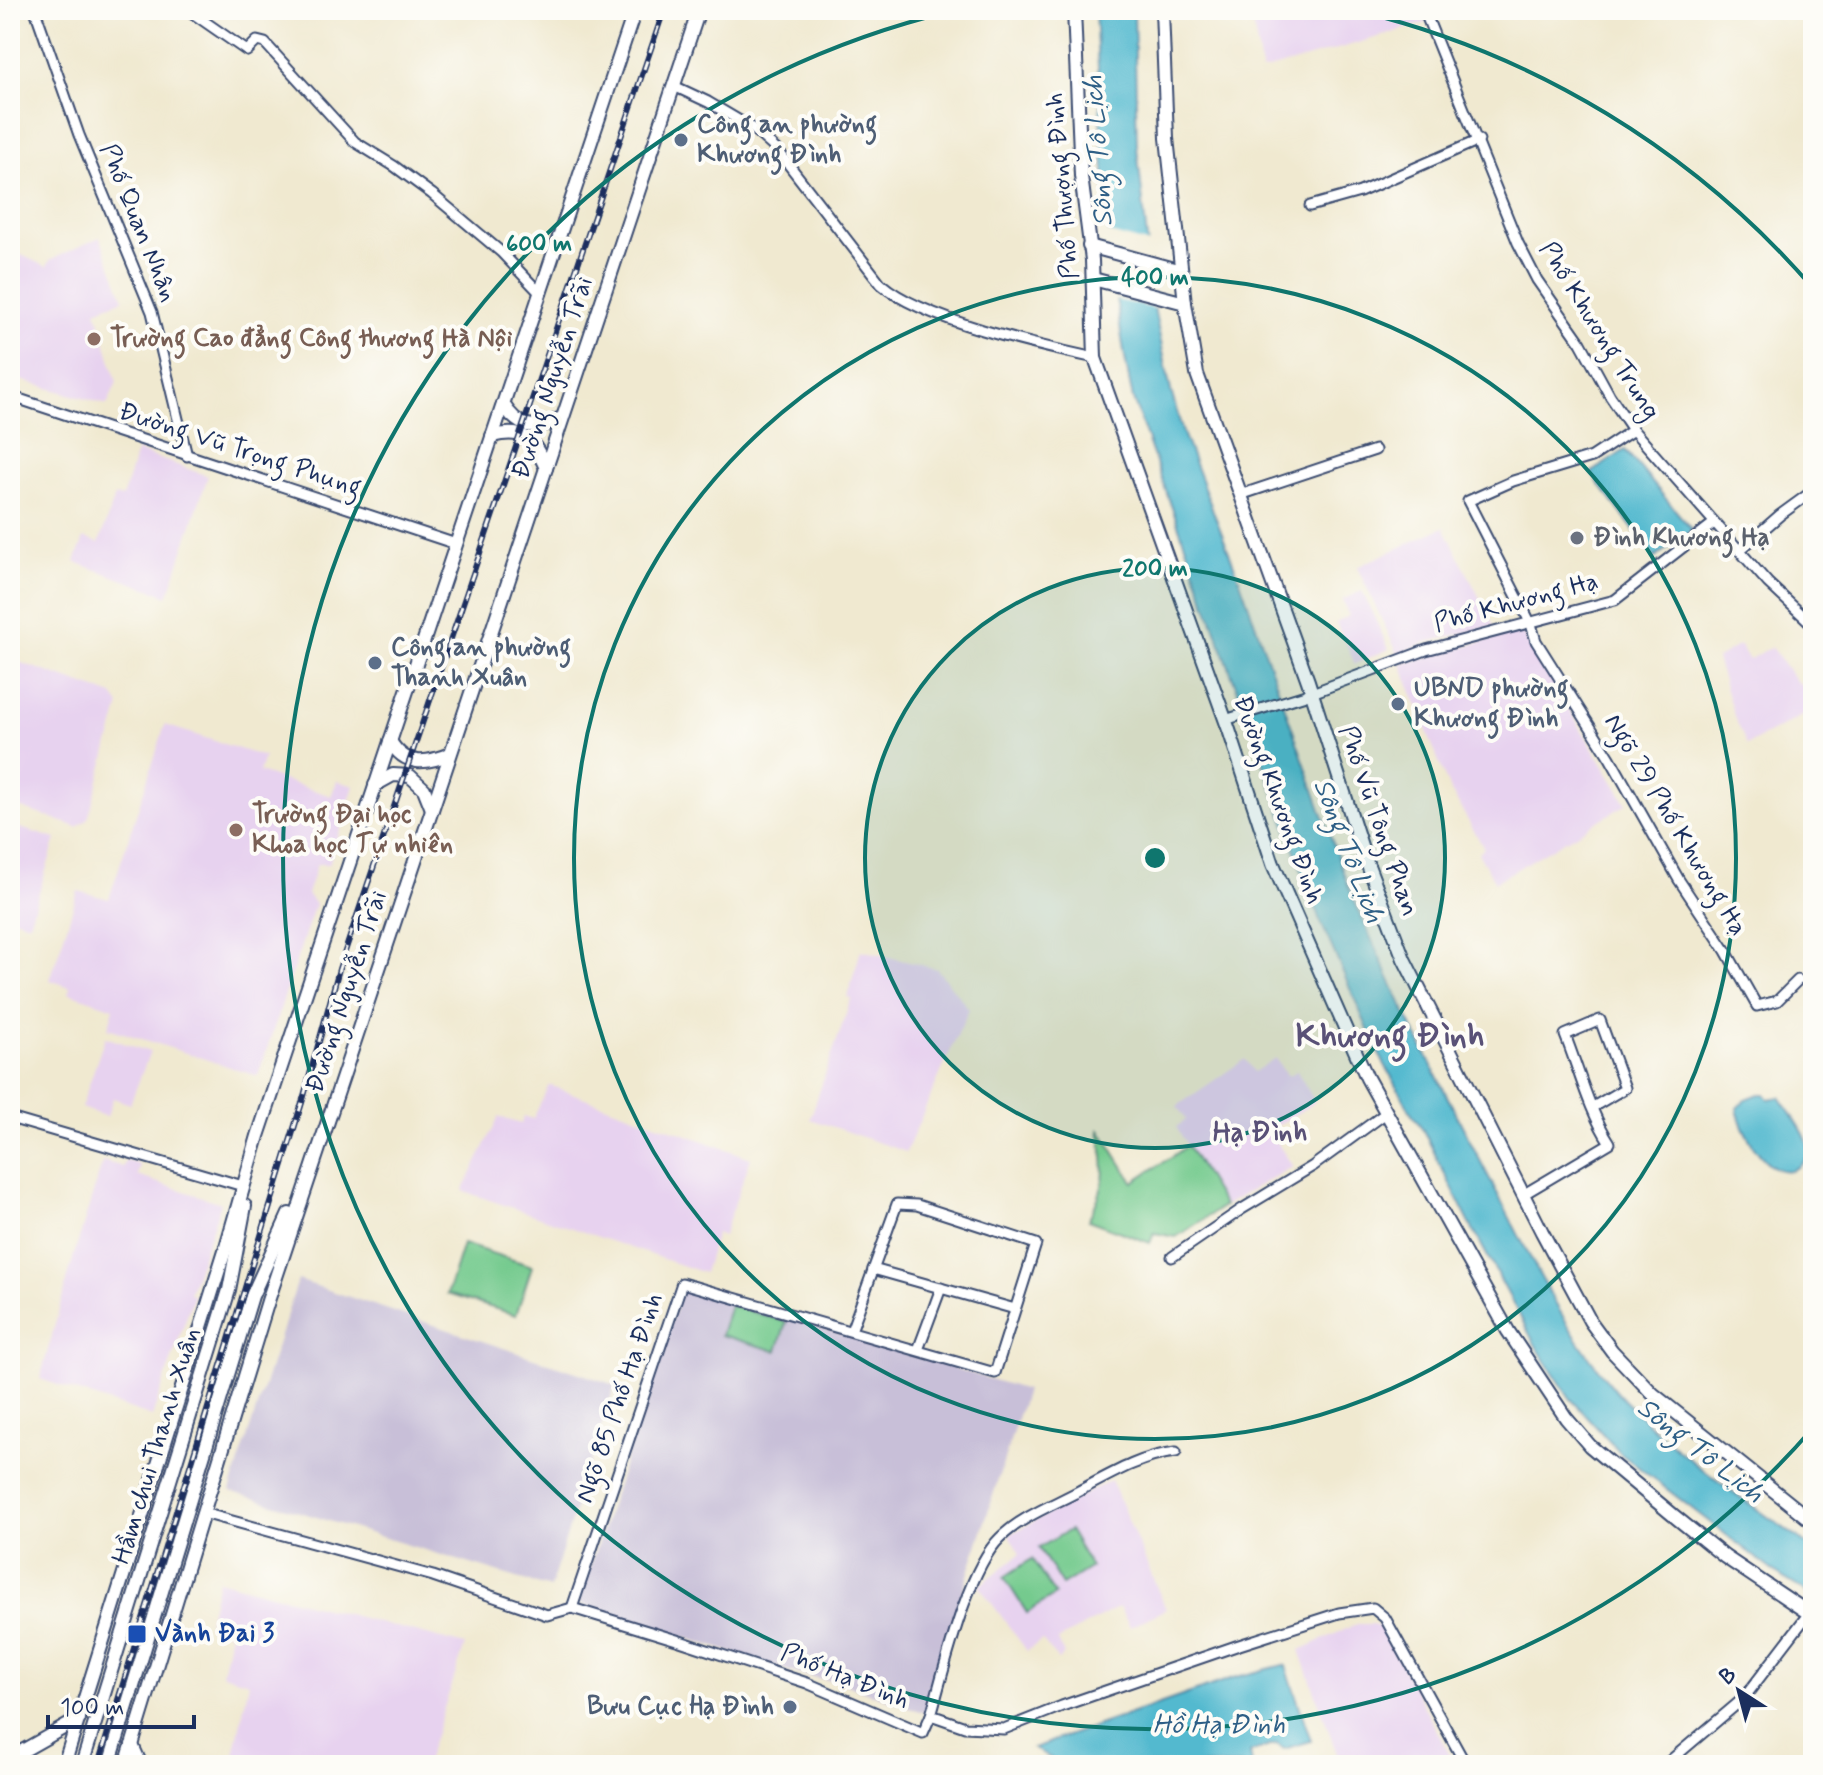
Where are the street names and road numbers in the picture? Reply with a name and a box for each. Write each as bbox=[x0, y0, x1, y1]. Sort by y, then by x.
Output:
street label: Phố Thượng Đình bbox=[1038, 91, 1091, 281]
street label: Phố Quan Nhân bbox=[91, 139, 185, 307]
street label: Phố Khương Trung bbox=[1528, 235, 1668, 428]
street label: Đường Nguyễn Trãi bbox=[504, 273, 605, 484]
street label: Đường Vũ Trọng Phụng bbox=[113, 395, 366, 508]
street label: Phố Khương Hạ bbox=[1430, 565, 1603, 644]
street label: Đường Khương Đình bbox=[1222, 691, 1332, 910]
street label: Ngõ 29 Phố Khương Hạ bbox=[1593, 708, 1755, 944]
street label: Phố Vũ Tông Phan bbox=[1327, 721, 1427, 922]
street label: Đường Nguyễn Trãi bbox=[298, 887, 399, 1098]
street label: Ngõ 85 Phố Hạ Đình bbox=[568, 1289, 675, 1508]
street label: Hầm chui Thanh Xuân bbox=[105, 1324, 209, 1568]
street label: Phố Hạ Đình bbox=[776, 1636, 914, 1718]

